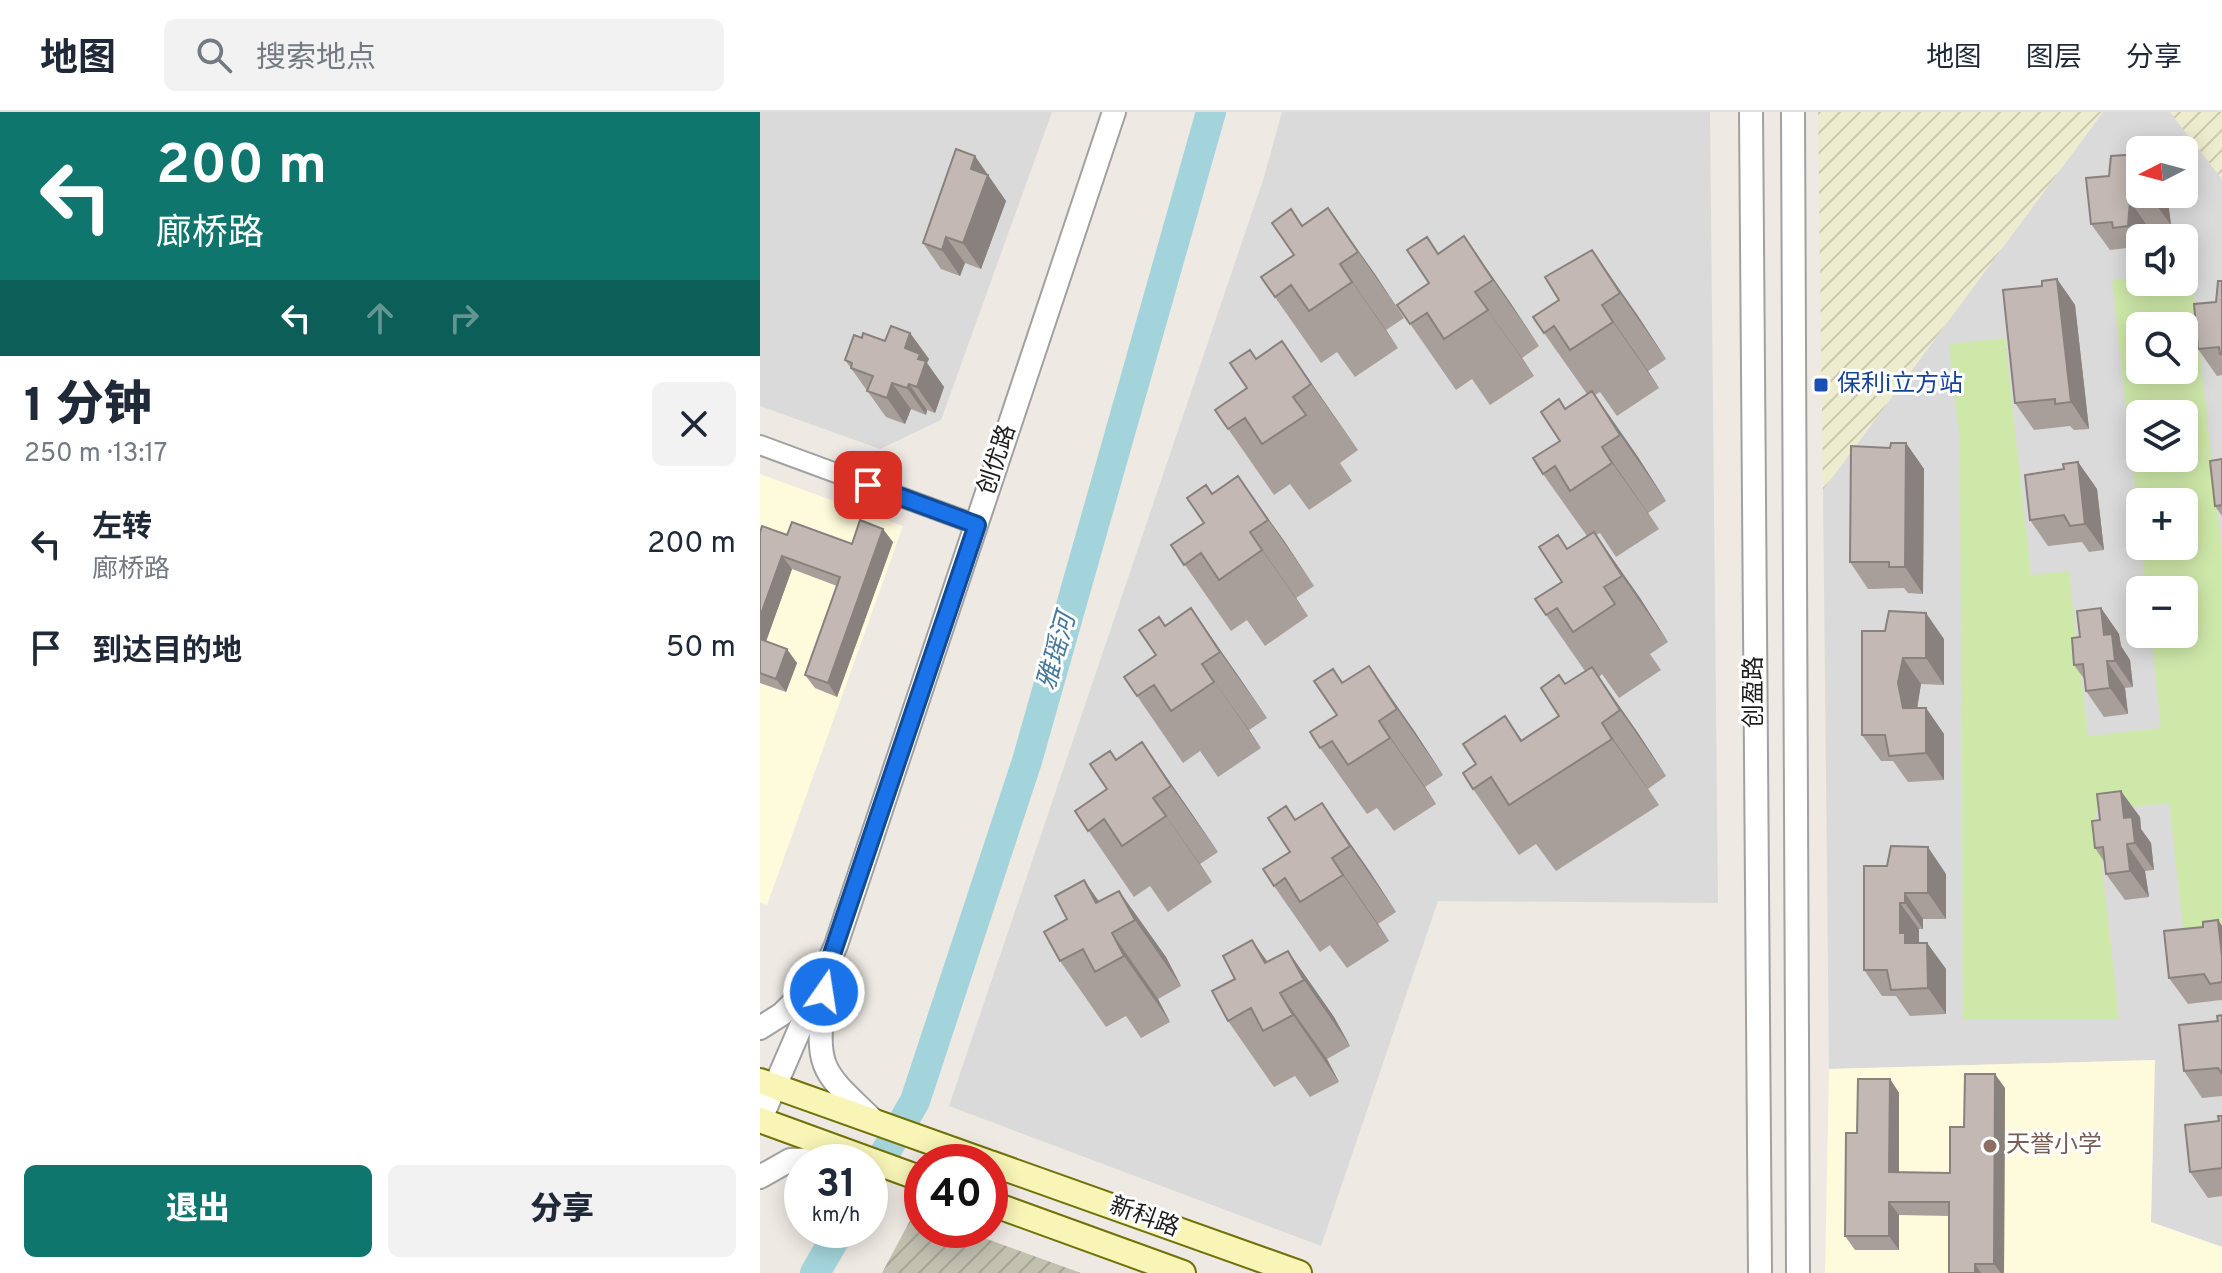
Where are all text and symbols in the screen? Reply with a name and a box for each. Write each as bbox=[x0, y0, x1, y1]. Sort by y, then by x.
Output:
search box bbox=[164, 19, 724, 91]
icon: search bbox=[192, 33, 236, 77]
text: 地图 bbox=[40, 36, 116, 85]
text: 搜索地点 bbox=[256, 41, 376, 78]
text: 地图 bbox=[1926, 41, 1982, 77]
text: 图层 bbox=[2026, 41, 2082, 77]
text: 分享 bbox=[2126, 41, 2182, 77]
text: 200 m bbox=[156, 133, 327, 203]
north arrow bbox=[2126, 136, 2198, 208]
map controls bbox=[2126, 136, 2198, 648]
icon: left bbox=[24, 144, 128, 248]
text: 廊桥路 bbox=[156, 212, 264, 258]
button: sound bbox=[2126, 224, 2198, 296]
icon: left bbox=[274, 296, 318, 340]
icon: ahead bbox=[358, 296, 402, 340]
icon: right bbox=[442, 296, 486, 340]
button: search bbox=[2126, 312, 2198, 384]
place label: 保利i立方站 bbox=[1837, 370, 1963, 400]
marker: 保利i立方站 bbox=[1812, 376, 1830, 394]
text: 1 分钟 bbox=[24, 378, 152, 438]
button: close bbox=[652, 382, 736, 466]
button: layers bbox=[2126, 400, 2198, 472]
street label: 创优路 bbox=[973, 421, 1023, 499]
text: 250 m · 13:17 bbox=[24, 438, 167, 471]
pin bbox=[834, 451, 902, 519]
icon: arrive bbox=[846, 463, 890, 507]
button: + bbox=[2126, 488, 2198, 560]
text: 左转 bbox=[92, 510, 152, 547]
icon: left bbox=[24, 522, 68, 566]
text: 200 m bbox=[647, 526, 736, 563]
text: 廊桥路 bbox=[92, 554, 170, 587]
button: − bbox=[2126, 576, 2198, 648]
water label: 雅瑶河 bbox=[1031, 605, 1086, 694]
icon: arrive bbox=[24, 626, 68, 670]
text: 50 m bbox=[666, 630, 736, 667]
text: 到达目的地 bbox=[92, 634, 242, 671]
street label: 创盈路 bbox=[1740, 656, 1770, 728]
position arrow bbox=[782, 950, 866, 1034]
place label: 天誉小学 bbox=[2006, 1131, 2102, 1161]
marker: 天誉小学 bbox=[1981, 1137, 1999, 1155]
speed limit sign: 40 bbox=[904, 1144, 1008, 1248]
text: 31 bbox=[816, 1161, 856, 1211]
button: 退出 bbox=[24, 1165, 372, 1257]
button: 分享 bbox=[388, 1165, 736, 1257]
street label: 新科路 bbox=[1105, 1192, 1183, 1244]
text: km/h bbox=[812, 1203, 860, 1229]

